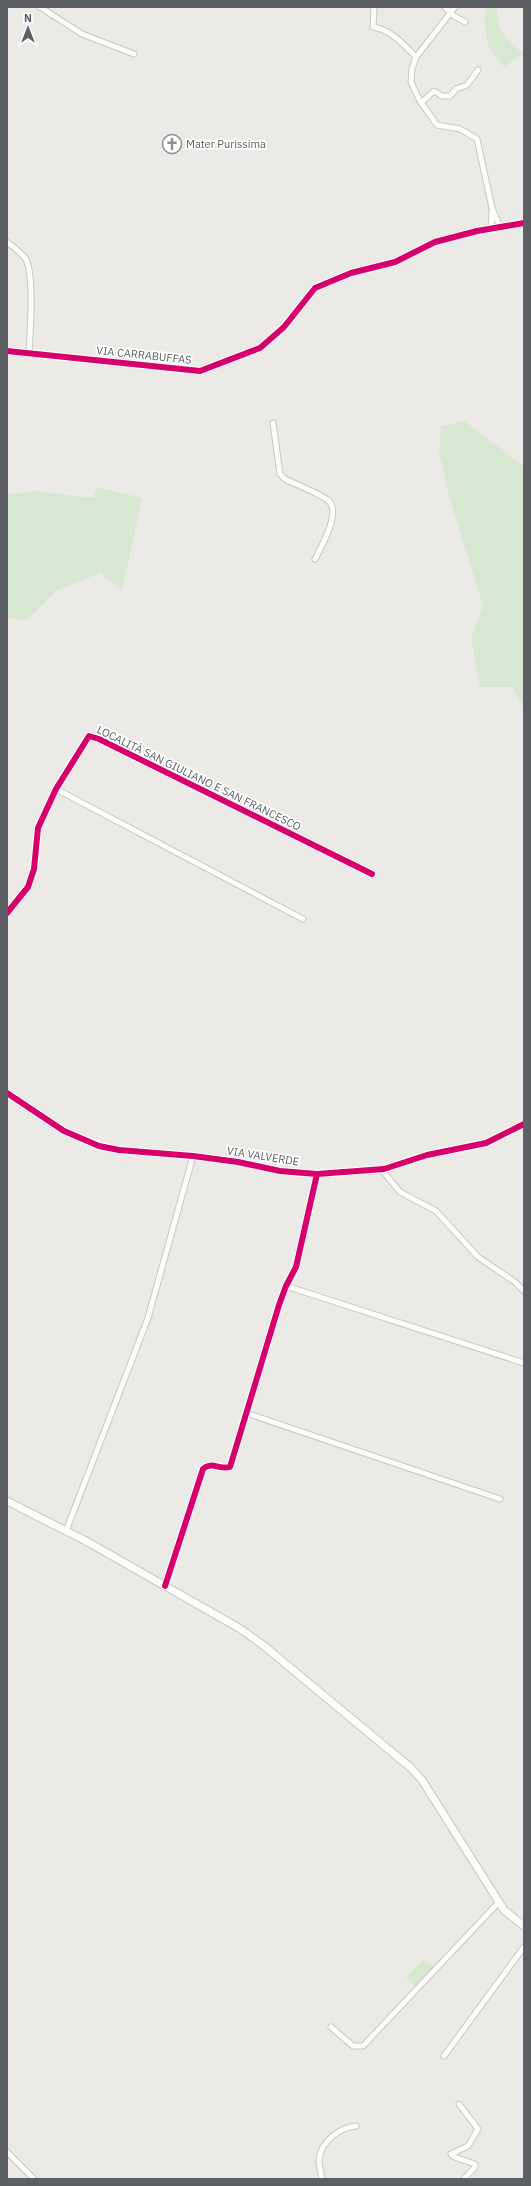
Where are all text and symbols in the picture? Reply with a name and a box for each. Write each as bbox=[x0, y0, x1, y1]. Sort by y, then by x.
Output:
north arrow bbox=[8, 8, 48, 48]
text: N bbox=[24, 11, 32, 25]
church icon: Mater Purissima bbox=[161, 133, 183, 155]
place label: Mater Purissima bbox=[186, 137, 266, 151]
street label: VIA CARRABUFFAS bbox=[96, 343, 192, 367]
street label: LOCALITÀ SAN GIULIANO E SAN FRANCESCO bbox=[95, 722, 304, 834]
street label: VIA VALVERDE bbox=[226, 1143, 300, 1169]

